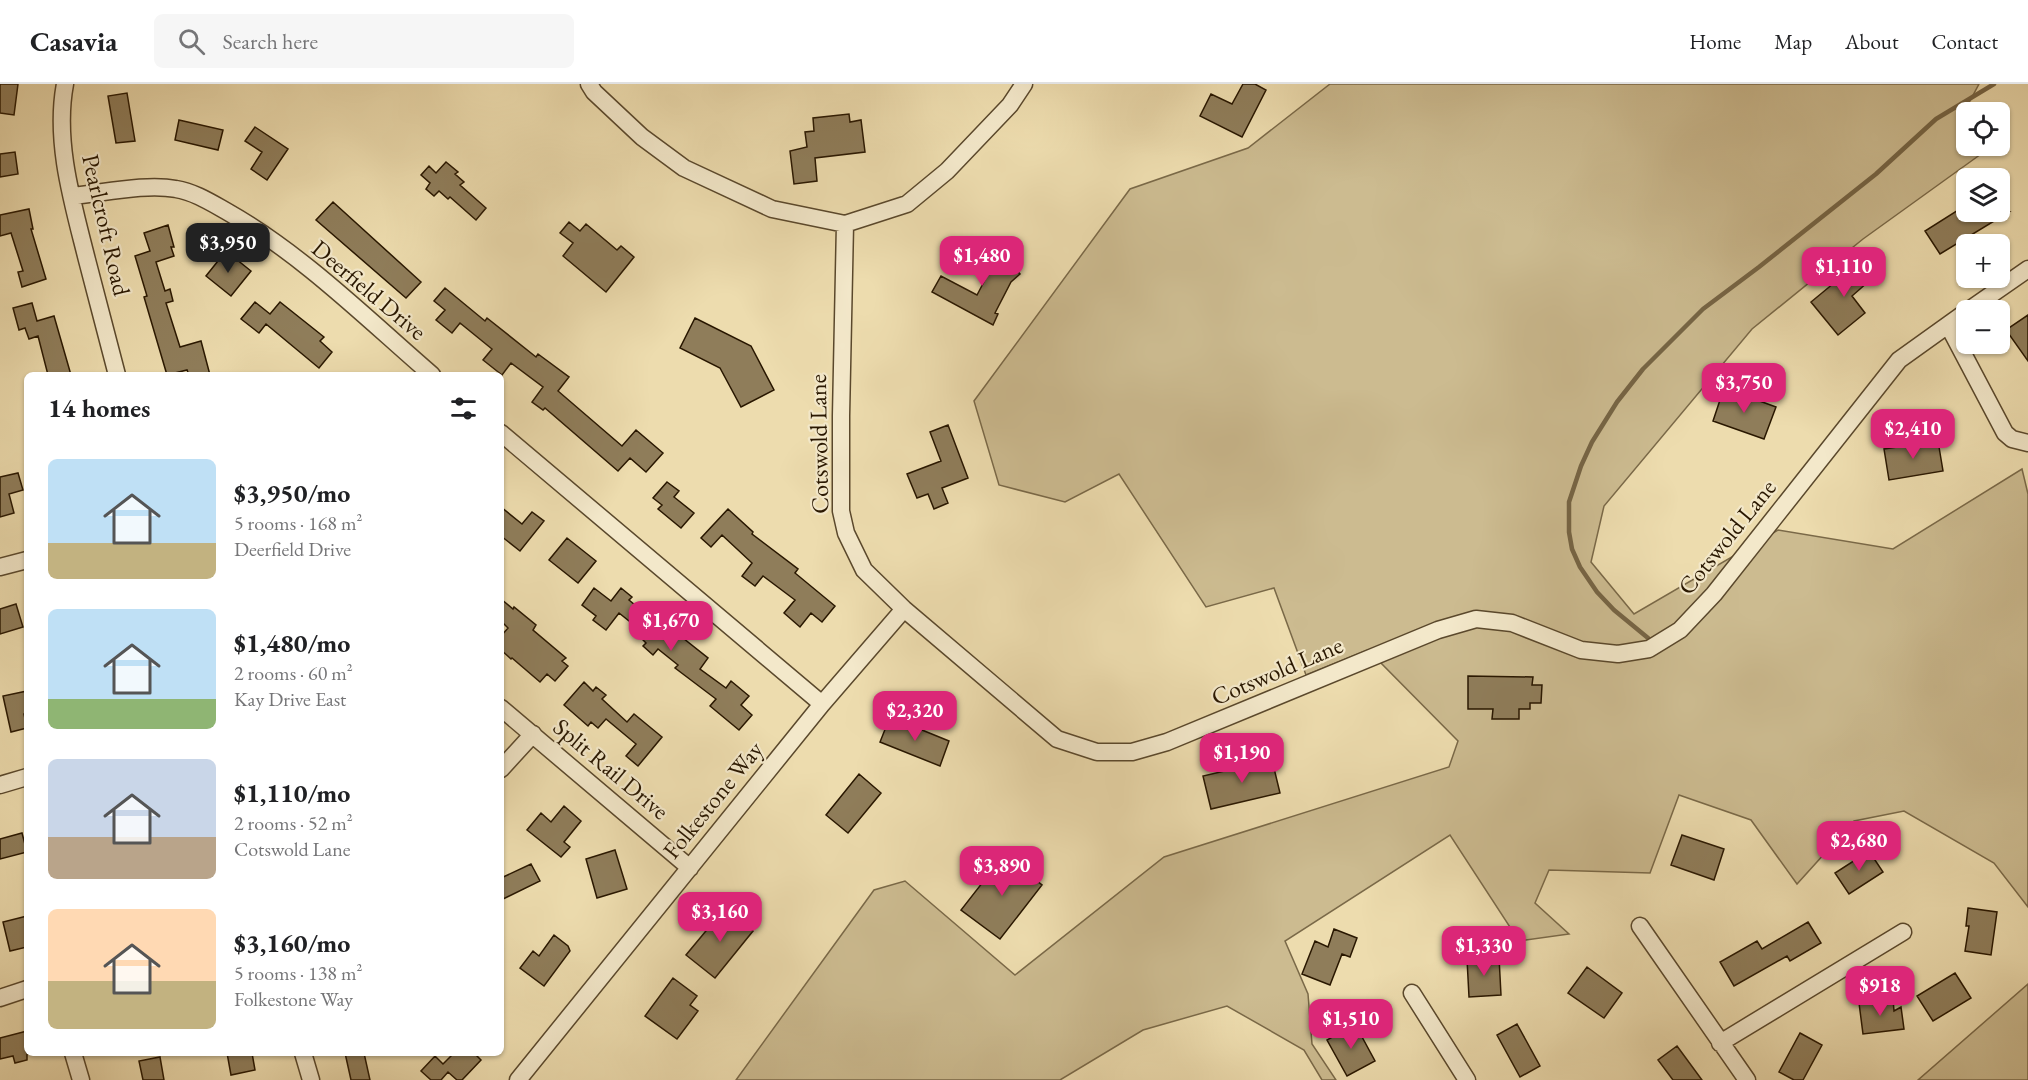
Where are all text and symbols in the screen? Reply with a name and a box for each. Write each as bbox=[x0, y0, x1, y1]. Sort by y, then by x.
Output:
search box bbox=[154, 14, 574, 68]
text: Casavia bbox=[30, 23, 118, 59]
icon: search bbox=[175, 25, 208, 58]
text: Search here bbox=[223, 27, 318, 56]
text: Home bbox=[1689, 28, 1741, 55]
text: Map bbox=[1774, 28, 1812, 55]
text: About bbox=[1845, 28, 1898, 55]
text: Contact bbox=[1931, 28, 1998, 55]
map controls bbox=[1956, 102, 2010, 354]
button: locate bbox=[1956, 102, 2010, 156]
street label: Pearlcroft Road bbox=[75, 151, 138, 299]
button: layers bbox=[1956, 168, 2010, 222]
pin: $3,950 bbox=[179, 223, 277, 274]
text: $3,950 bbox=[200, 229, 256, 255]
street label: Deerfield Drive bbox=[306, 233, 433, 347]
button: + bbox=[1956, 234, 2010, 288]
pin: $1,480 bbox=[933, 236, 1031, 287]
text: $1,480 bbox=[954, 242, 1010, 268]
pin: $1,110 bbox=[1795, 247, 1893, 298]
text: $1,110 bbox=[1816, 253, 1872, 279]
button: − bbox=[1956, 300, 2010, 354]
pin: $3,750 bbox=[1695, 363, 1793, 414]
text: $3,750 bbox=[1716, 369, 1772, 395]
street label: Cotswold Lane bbox=[802, 374, 835, 514]
text: 14 homes bbox=[48, 391, 150, 425]
icon: filters bbox=[447, 392, 480, 425]
pin: $2,410 bbox=[1864, 409, 1962, 460]
text: $2,410 bbox=[1885, 415, 1941, 441]
street label: Cotswold Lane bbox=[1671, 473, 1783, 601]
text: $3,950/mo bbox=[234, 476, 350, 510]
icon: home bbox=[96, 483, 168, 555]
text: 5 rooms · 168 m² bbox=[234, 510, 362, 536]
text: Deerfield Drive bbox=[234, 536, 351, 562]
pin: $1,670 bbox=[622, 601, 720, 652]
text: $1,670 bbox=[643, 607, 699, 633]
text: $1,480/mo bbox=[234, 626, 350, 660]
street label: Cotswold Lane bbox=[1206, 629, 1347, 712]
icon: home bbox=[96, 633, 168, 705]
text: 2 rooms · 60 m² bbox=[234, 660, 353, 686]
text: Kay Drive East bbox=[234, 686, 346, 712]
pin: $2,320 bbox=[866, 691, 964, 742]
text: $2,320 bbox=[887, 697, 943, 723]
street label: Split Rail Drive bbox=[547, 711, 676, 826]
pin: $1,190 bbox=[1193, 733, 1291, 784]
street label: Folkestone Way bbox=[656, 734, 770, 865]
text: $1,190 bbox=[1214, 739, 1270, 765]
text: $1,110/mo bbox=[234, 776, 350, 810]
icon: home bbox=[96, 783, 168, 855]
text: 2 rooms · 52 m² bbox=[234, 810, 353, 836]
pin: $2,680 bbox=[1810, 821, 1908, 872]
text: $2,680 bbox=[1831, 827, 1887, 853]
text: Cotswold Lane bbox=[234, 836, 351, 862]
pin: $3,890 bbox=[953, 846, 1051, 897]
text: $3,890 bbox=[974, 852, 1030, 878]
pin: $3,160 bbox=[671, 892, 769, 943]
text: $3,160 bbox=[692, 898, 748, 924]
text: $3,160/mo bbox=[234, 926, 350, 960]
pin: $1,330 bbox=[1435, 926, 1533, 977]
text: $1,330 bbox=[1456, 932, 1512, 958]
icon: home bbox=[96, 933, 168, 1005]
text: 5 rooms · 138 m² bbox=[234, 960, 362, 986]
pin: $918 bbox=[1844, 966, 1916, 1017]
text: $918 bbox=[1860, 972, 1900, 998]
text: Folkestone Way bbox=[234, 986, 353, 1012]
pin: $1,510 bbox=[1302, 999, 1400, 1050]
text: $1,510 bbox=[1323, 1005, 1379, 1031]

